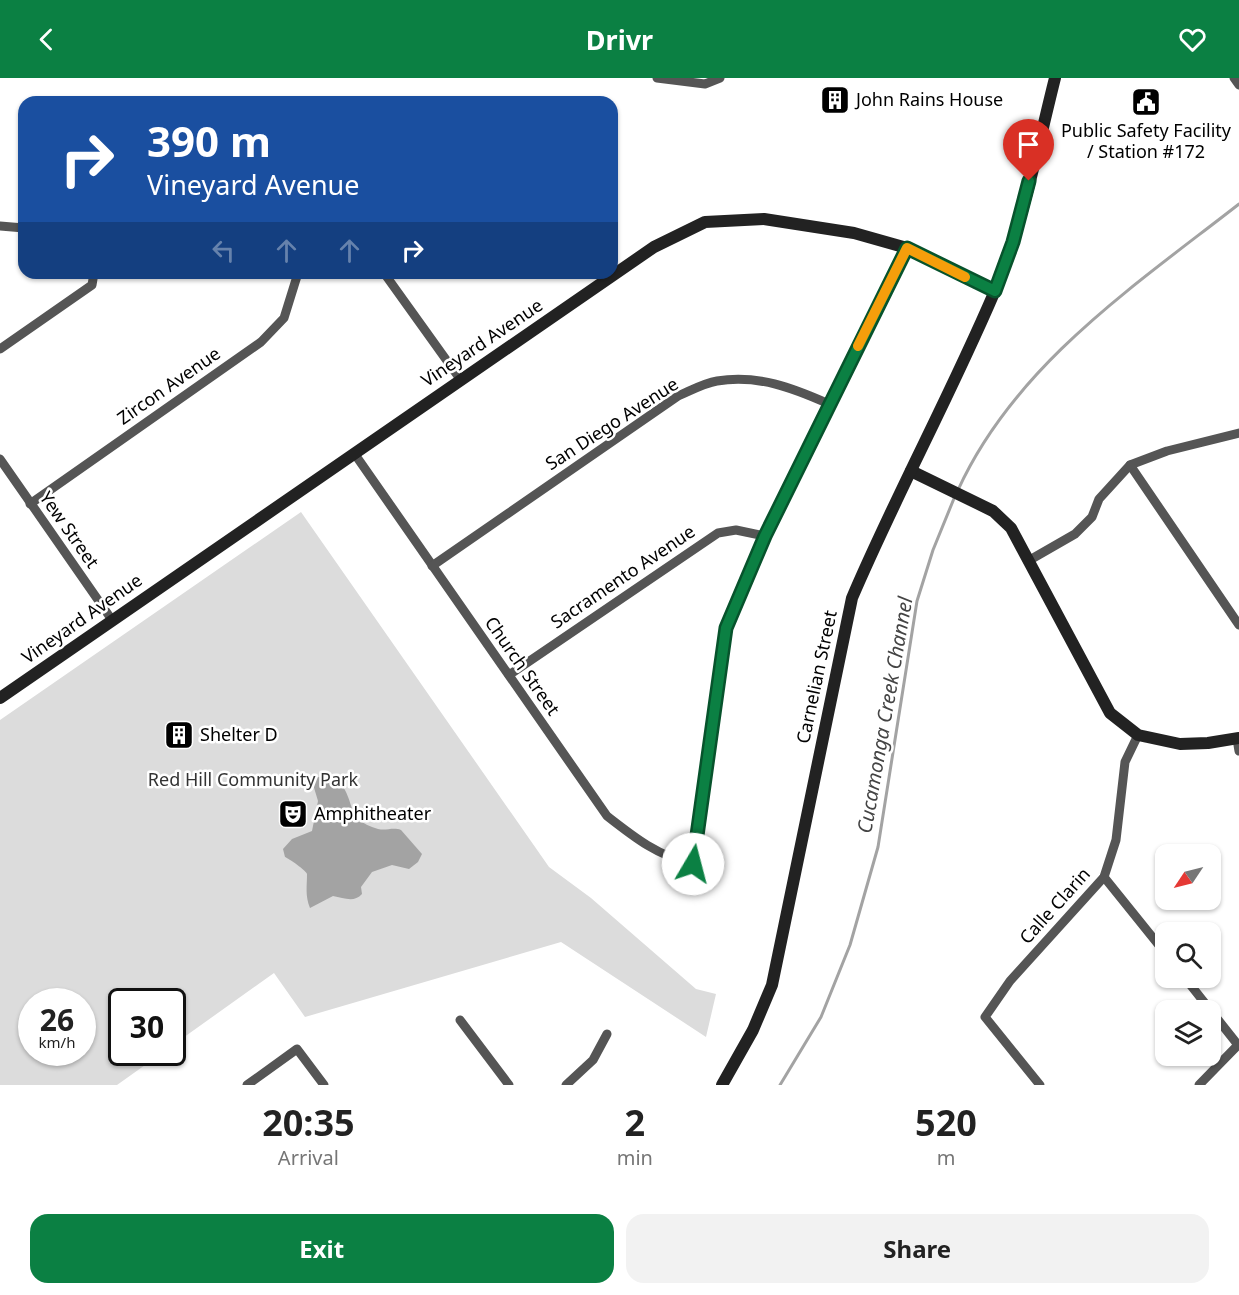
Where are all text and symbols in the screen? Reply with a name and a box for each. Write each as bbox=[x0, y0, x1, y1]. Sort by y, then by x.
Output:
text: Drivr bbox=[586, 21, 653, 58]
icon: back bbox=[30, 23, 63, 56]
icon: heart bbox=[1176, 23, 1209, 56]
building icon: John Rains House bbox=[819, 84, 851, 116]
public building icon: Public Safety Facility / Station #172 bbox=[1130, 86, 1162, 118]
place label: John Rains House bbox=[854, 87, 1003, 111]
text: 390 m bbox=[147, 112, 271, 169]
place label: Public Safety Facility / Station #172 bbox=[1061, 118, 1232, 163]
pin bbox=[1003, 119, 1054, 181]
icon: right bbox=[48, 120, 126, 198]
icon: arrive bbox=[1012, 128, 1045, 161]
text: Vineyard Avenue bbox=[147, 166, 360, 203]
icon: left bbox=[207, 234, 240, 267]
icon: ahead bbox=[270, 234, 303, 267]
icon: ahead bbox=[333, 234, 366, 267]
icon: right bbox=[396, 234, 429, 267]
street label: Vineyard Avenue bbox=[416, 293, 547, 392]
street label: Zircon Avenue bbox=[112, 341, 225, 430]
street label: San Diego Avenue bbox=[541, 371, 682, 475]
street label: Yew Street bbox=[35, 486, 105, 573]
street label: Sacramento Avenue bbox=[546, 519, 699, 633]
street label: Vineyard Avenue bbox=[17, 568, 146, 669]
water label: Cucamonga Creek Channel bbox=[850, 594, 919, 835]
street label: Carnelian Street bbox=[790, 607, 842, 746]
street label: Church Street bbox=[480, 611, 566, 720]
building icon: Shelter D bbox=[163, 719, 195, 751]
place label: Shelter D bbox=[200, 722, 278, 746]
park label: Red Hill Community Park bbox=[148, 767, 359, 791]
theatre icon: Amphitheater bbox=[277, 798, 309, 830]
place label: Amphitheater bbox=[314, 801, 432, 825]
position arrow bbox=[661, 832, 725, 896]
north arrow bbox=[1155, 844, 1221, 910]
map controls bbox=[1155, 844, 1221, 1066]
street label: Calle Clarin bbox=[1014, 862, 1095, 949]
button: search bbox=[1155, 922, 1221, 988]
speed limit sign: 30 bbox=[108, 988, 186, 1066]
text: 26 bbox=[40, 999, 74, 1040]
button: layers bbox=[1155, 1000, 1221, 1066]
text: km/h bbox=[39, 1032, 75, 1052]
text: 20:35 bbox=[262, 1098, 355, 1147]
text: 2 bbox=[625, 1098, 645, 1147]
text: 520 bbox=[915, 1098, 977, 1147]
text: Arrival bbox=[278, 1144, 339, 1171]
text: min bbox=[617, 1144, 653, 1171]
text: m bbox=[937, 1144, 955, 1171]
button: Exit bbox=[30, 1214, 614, 1283]
button: Share bbox=[626, 1214, 1209, 1283]

